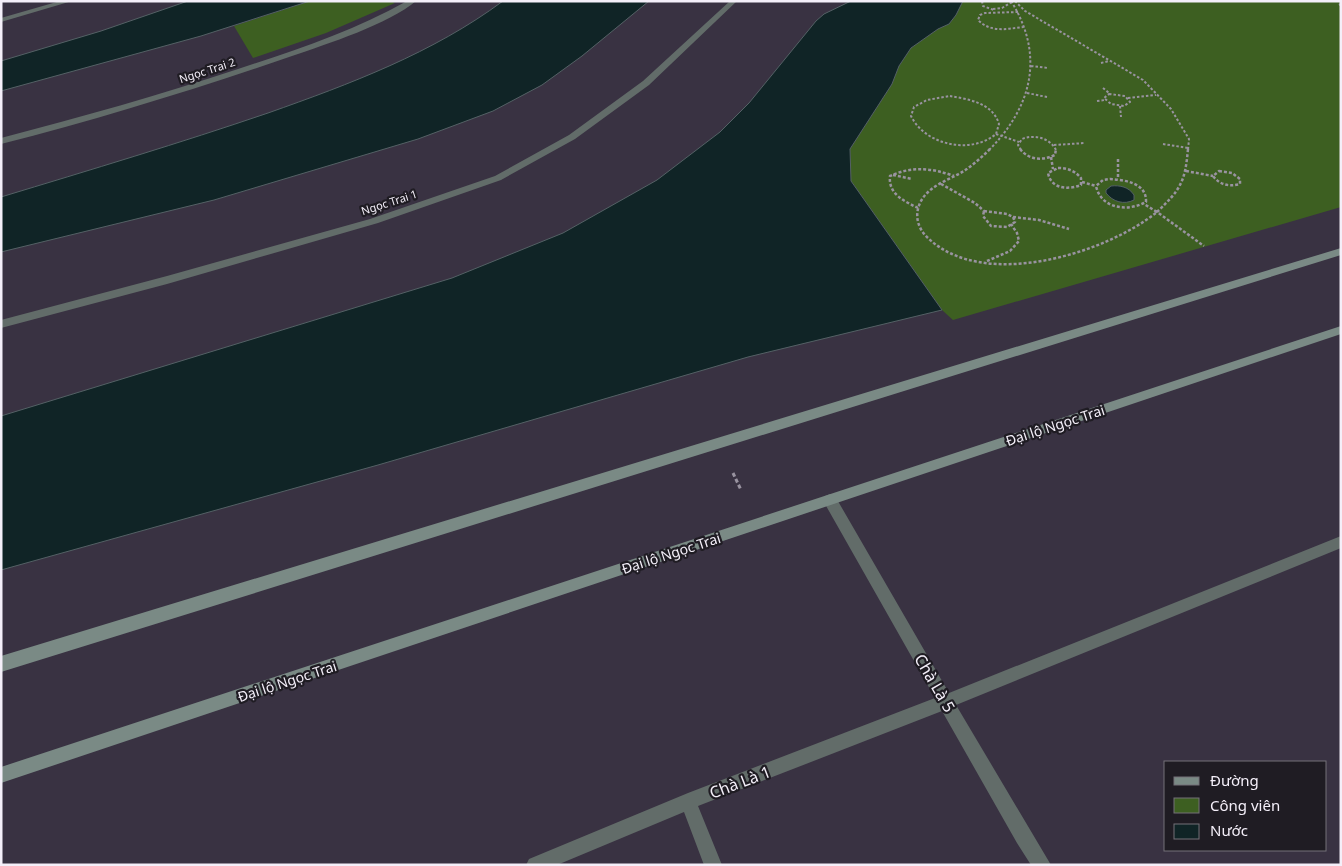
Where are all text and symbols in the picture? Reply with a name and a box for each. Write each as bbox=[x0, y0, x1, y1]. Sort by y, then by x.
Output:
street label: Ngọc Trai 2 bbox=[177, 54, 237, 86]
street label: Ngọc Trai 1 bbox=[359, 186, 419, 218]
street label: Đại lộ Ngọc Trai bbox=[1003, 400, 1107, 450]
street label: Đại lộ Ngọc Trai bbox=[619, 528, 723, 578]
street label: Chà Là 5 bbox=[910, 650, 960, 716]
street label: Đại lộ Ngọc Trai bbox=[235, 656, 339, 706]
street label: Chà Là 1 bbox=[706, 760, 774, 804]
legend bbox=[1164, 761, 1327, 851]
text: Đường bbox=[1210, 770, 1259, 790]
text: Công viên bbox=[1210, 795, 1280, 815]
text: Nước bbox=[1210, 820, 1248, 840]

